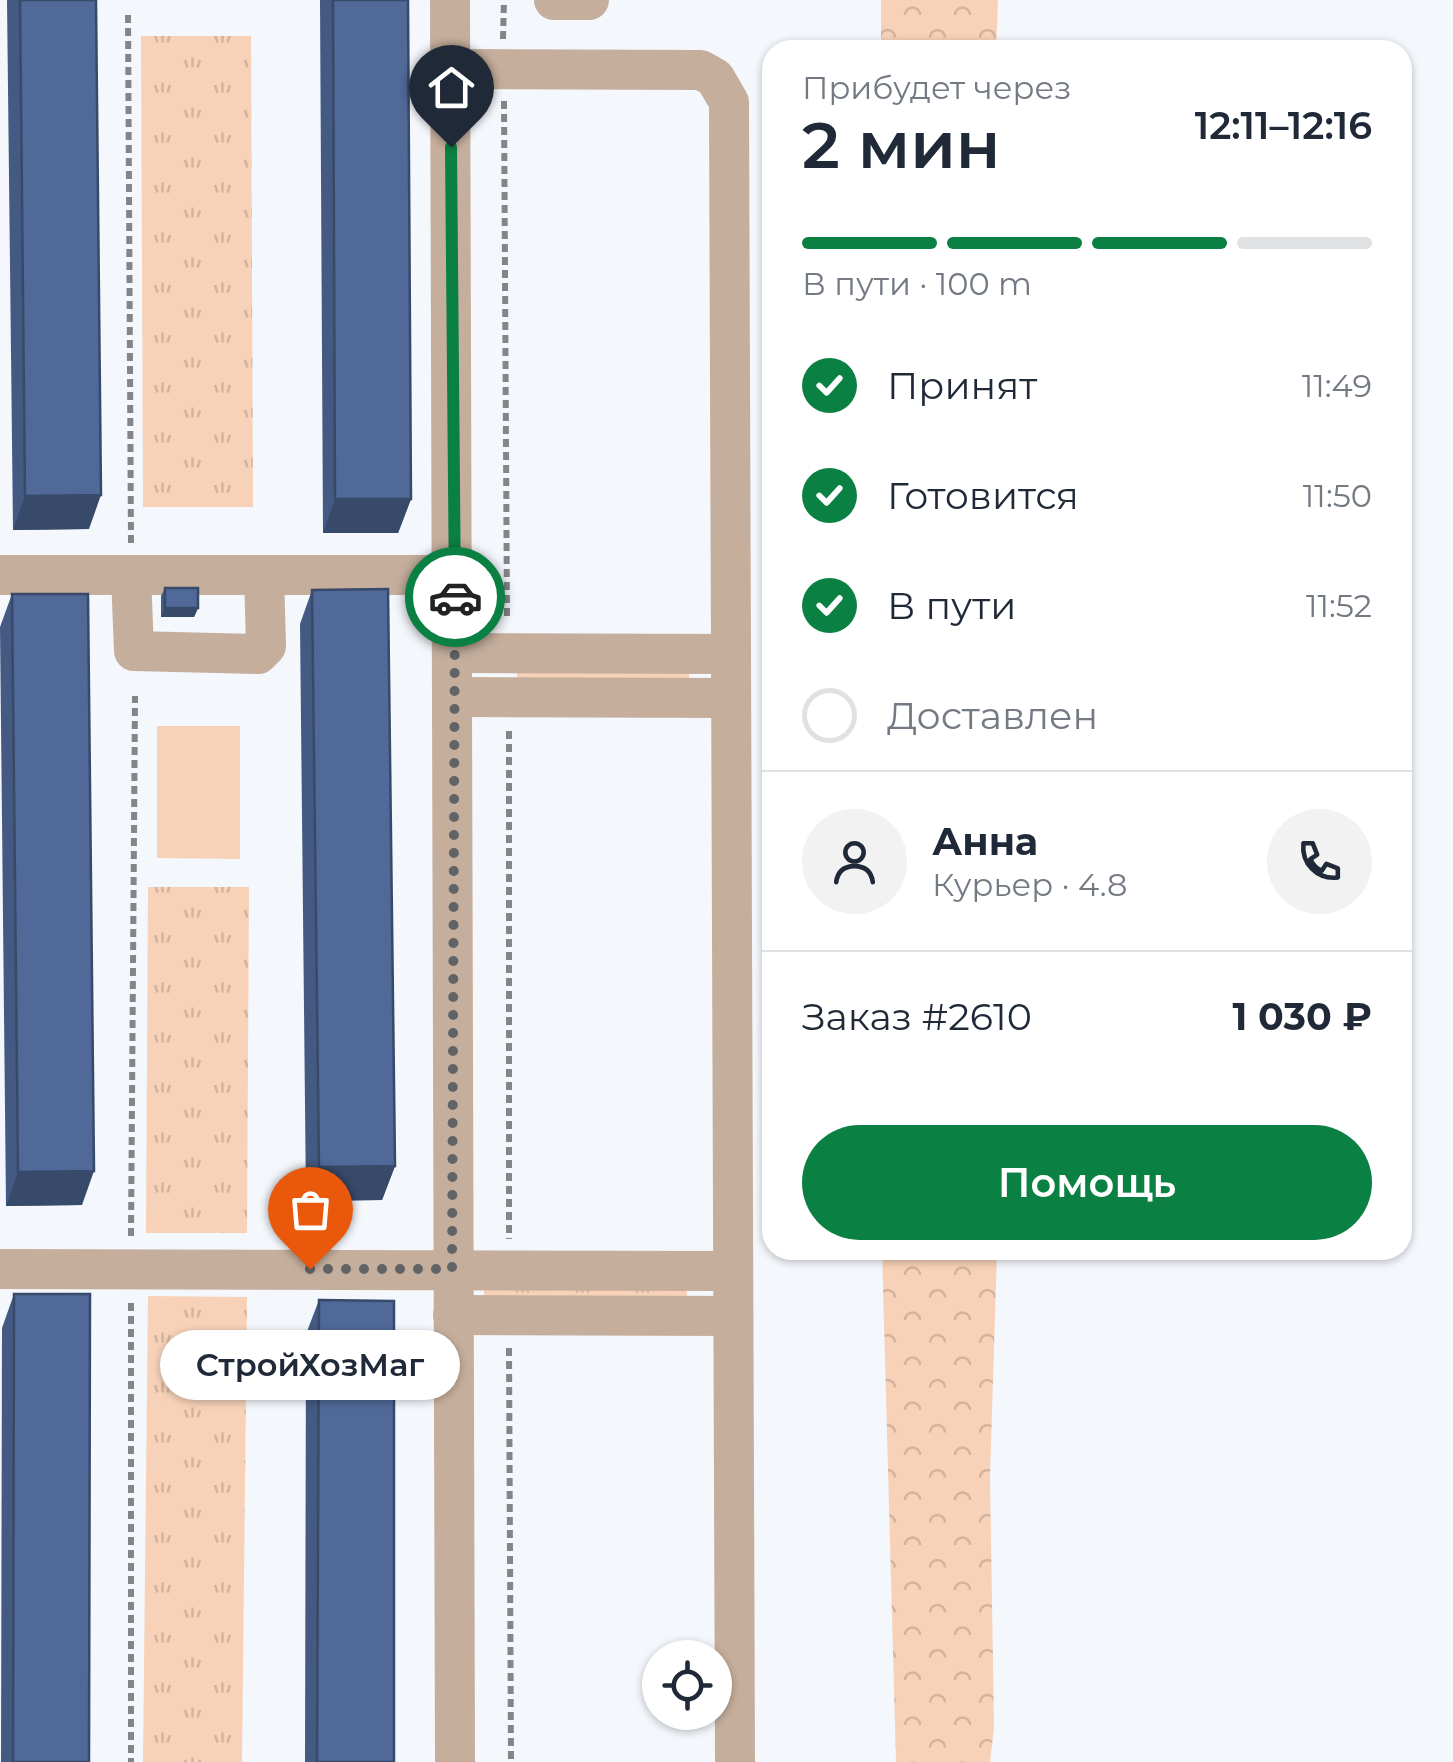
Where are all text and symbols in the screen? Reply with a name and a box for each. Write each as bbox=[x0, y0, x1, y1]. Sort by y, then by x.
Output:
pin bbox=[409, 45, 494, 148]
icon: home bbox=[424, 60, 479, 115]
text: Прибудет через bbox=[802, 68, 1071, 107]
text: 12:11–12:16 bbox=[1195, 102, 1372, 149]
text: 2 мин bbox=[802, 105, 1000, 184]
text: В пути · 100 m bbox=[802, 264, 1032, 303]
icon: check bbox=[802, 358, 857, 413]
text: Принят bbox=[887, 362, 1037, 409]
text: 11:49 bbox=[1302, 366, 1372, 405]
icon: check bbox=[802, 468, 857, 523]
text: Готовится bbox=[887, 472, 1079, 519]
text: 11:50 bbox=[1303, 476, 1372, 515]
courier bbox=[405, 547, 505, 647]
icon: car bbox=[428, 570, 483, 625]
icon: check bbox=[802, 578, 857, 633]
text: В пути bbox=[887, 582, 1016, 629]
text: 11:52 bbox=[1306, 586, 1372, 625]
text: Доставлен bbox=[887, 692, 1098, 739]
button: person bbox=[802, 809, 907, 914]
button: phone bbox=[1267, 809, 1372, 914]
text: Анна bbox=[932, 818, 1038, 865]
text: Курьер · 4.8 bbox=[932, 865, 1127, 904]
text: Заказ #2610 bbox=[802, 993, 1032, 1040]
text: 1 030 ₽ bbox=[1232, 993, 1372, 1040]
button: Помощь bbox=[802, 1125, 1372, 1240]
pin bbox=[268, 1167, 353, 1270]
icon: bag bbox=[283, 1182, 338, 1237]
callout: СтройХозМаг bbox=[160, 1329, 460, 1399]
text: СтройХозМаг bbox=[196, 1345, 424, 1384]
map controls bbox=[642, 1640, 732, 1730]
button: locate bbox=[642, 1640, 732, 1730]

